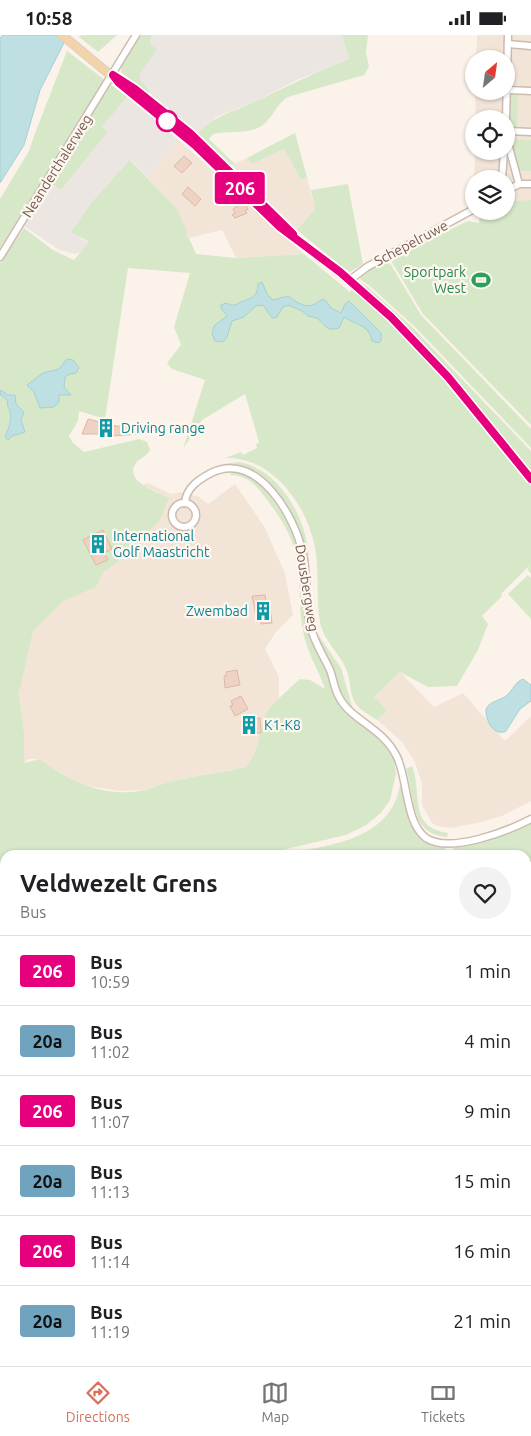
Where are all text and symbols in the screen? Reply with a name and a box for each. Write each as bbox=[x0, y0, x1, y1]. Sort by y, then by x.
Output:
text: 10:58 bbox=[25, 7, 73, 29]
north arrow bbox=[465, 50, 515, 100]
map controls bbox=[465, 50, 515, 220]
unlabelled marker bbox=[156, 110, 178, 132]
button: locate bbox=[465, 110, 515, 160]
street label: Neanderthalerweg bbox=[19, 112, 95, 220]
button: layers bbox=[465, 170, 515, 220]
line badge: 206 bbox=[211, 172, 269, 204]
text: 206 bbox=[225, 178, 255, 198]
street label: Schepelruwe bbox=[371, 217, 451, 269]
place label: Sportpark West bbox=[404, 264, 466, 296]
sports icon: Sportpark West bbox=[470, 269, 492, 291]
building icon: Driving range bbox=[95, 417, 117, 439]
place label: Driving range bbox=[121, 420, 205, 436]
place label: International Golf Maastricht bbox=[113, 528, 210, 560]
building icon: International Golf Maastricht bbox=[87, 533, 109, 555]
street label: Dousbergweg bbox=[292, 543, 322, 633]
building icon: Zwembad bbox=[252, 600, 274, 622]
place label: Zwembad bbox=[186, 603, 248, 619]
building icon: K1-K8 bbox=[238, 714, 260, 736]
place label: K1-K8 bbox=[264, 717, 301, 733]
button: heart bbox=[459, 867, 511, 919]
text: Veldwezelt Grens bbox=[20, 870, 217, 897]
text: Bus bbox=[20, 903, 46, 921]
text: Bus bbox=[90, 951, 123, 973]
text: 1 min bbox=[464, 960, 511, 982]
text: 206 bbox=[32, 961, 63, 981]
text: 10:59 bbox=[90, 973, 130, 991]
text: Bus bbox=[90, 1021, 123, 1043]
text: 4 min bbox=[464, 1030, 511, 1052]
text: 20a bbox=[32, 1031, 63, 1051]
text: 11:02 bbox=[90, 1043, 130, 1061]
text: Bus bbox=[90, 1091, 123, 1113]
text: 9 min bbox=[464, 1100, 511, 1122]
text: 206 bbox=[32, 1101, 63, 1121]
text: 11:07 bbox=[90, 1113, 130, 1131]
text: Bus bbox=[90, 1161, 123, 1183]
text: 15 min bbox=[453, 1170, 511, 1192]
text: 20a bbox=[32, 1171, 63, 1191]
text: 11:13 bbox=[90, 1183, 130, 1201]
text: Bus bbox=[90, 1231, 123, 1253]
text: 16 min bbox=[453, 1240, 511, 1262]
text: 206 bbox=[32, 1241, 63, 1261]
text: 11:14 bbox=[90, 1253, 130, 1271]
text: Bus bbox=[90, 1301, 123, 1323]
text: 21 min bbox=[453, 1310, 511, 1332]
text: 20a bbox=[32, 1311, 63, 1331]
text: 11:19 bbox=[90, 1323, 130, 1341]
tab: Directions bbox=[66, 1379, 130, 1425]
tab: Map bbox=[261, 1379, 289, 1425]
tab: Tickets bbox=[421, 1379, 465, 1425]

